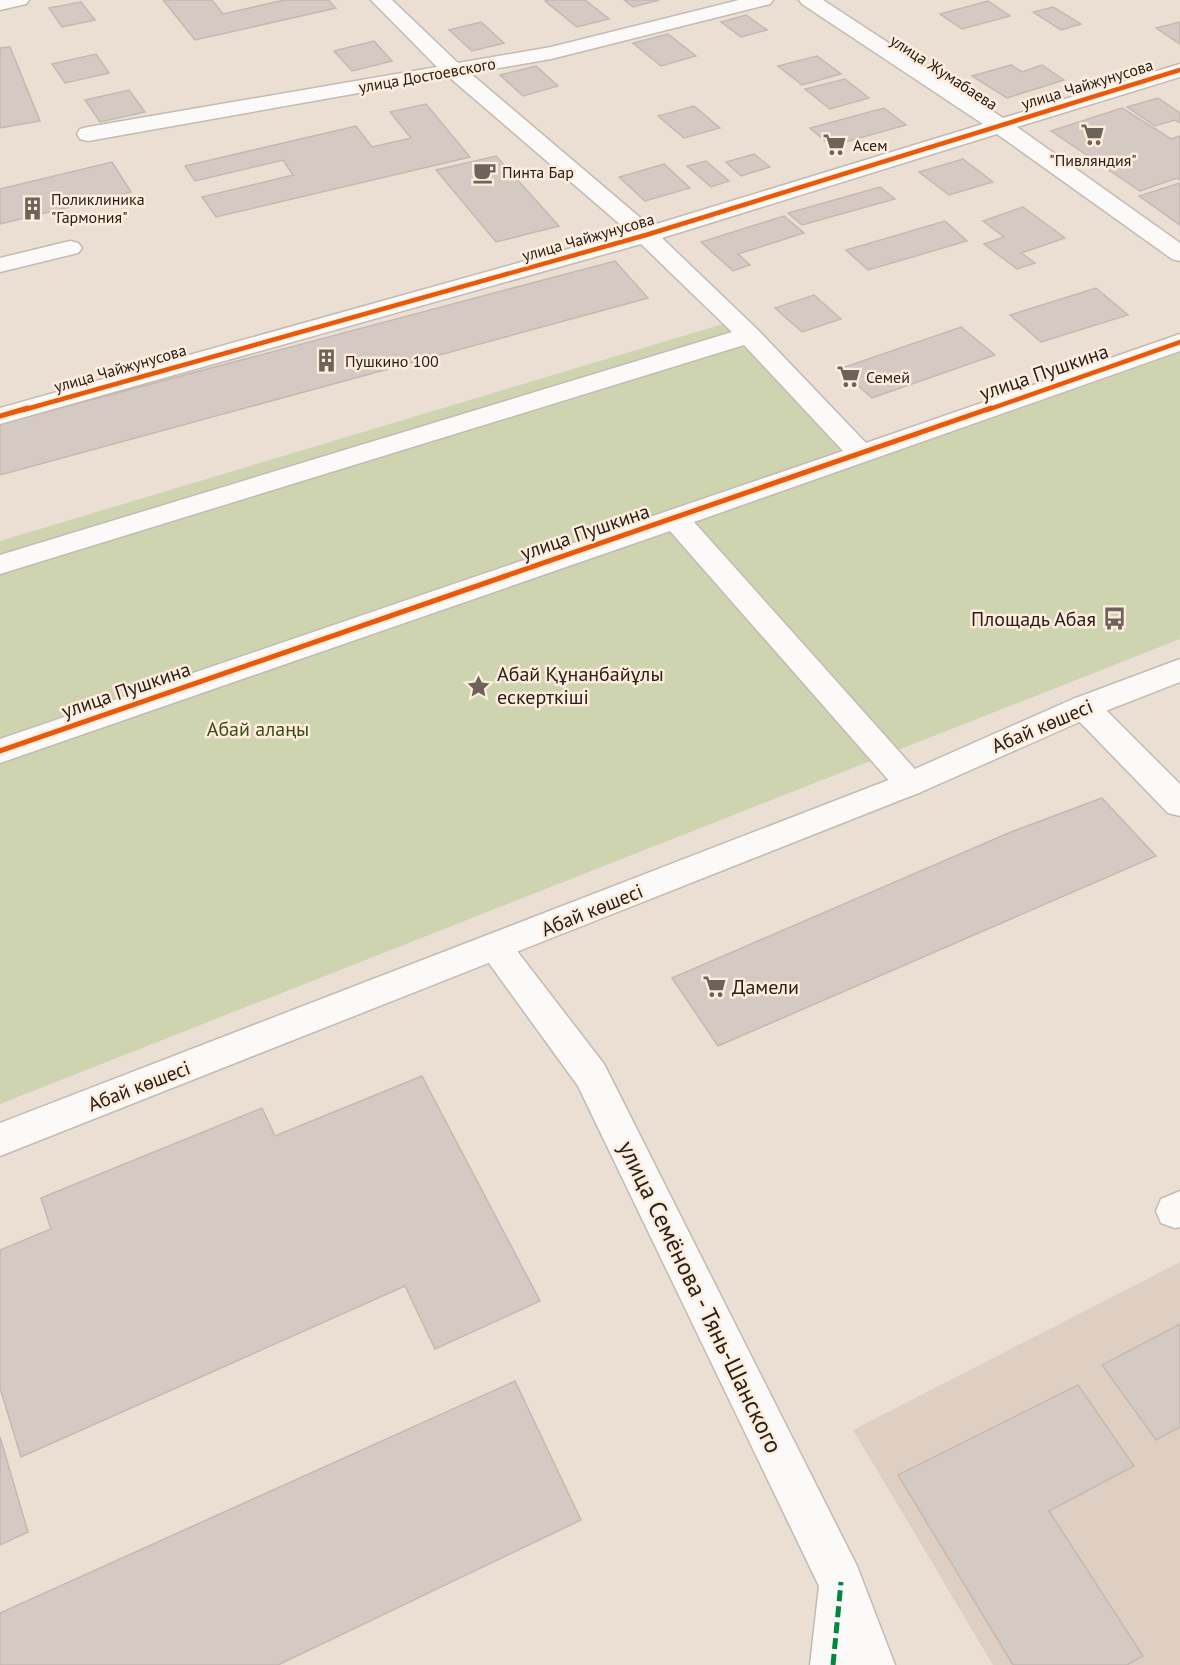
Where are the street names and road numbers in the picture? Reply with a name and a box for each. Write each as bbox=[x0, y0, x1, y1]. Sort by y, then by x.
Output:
street label: улица Жумабаева bbox=[886, 30, 1002, 114]
street label: улица Достоевского bbox=[357, 53, 497, 97]
street label: улица Чайжунусова bbox=[1019, 54, 1155, 114]
street label: улица Чайжунусова bbox=[520, 209, 656, 265]
street label: улица Пушкина bbox=[976, 338, 1112, 406]
street label: улица Чайжунусова bbox=[52, 340, 188, 396]
street label: улица Пушкина bbox=[517, 498, 653, 566]
street label: улица Пушкина bbox=[58, 656, 194, 724]
street label: Абай көшесі bbox=[987, 693, 1097, 759]
street label: Абай көшесі bbox=[537, 878, 647, 942]
street label: Абай көшесі bbox=[84, 1055, 194, 1117]
street label: улица Семёнова - Тянь-Шанского bbox=[611, 1135, 790, 1458]

